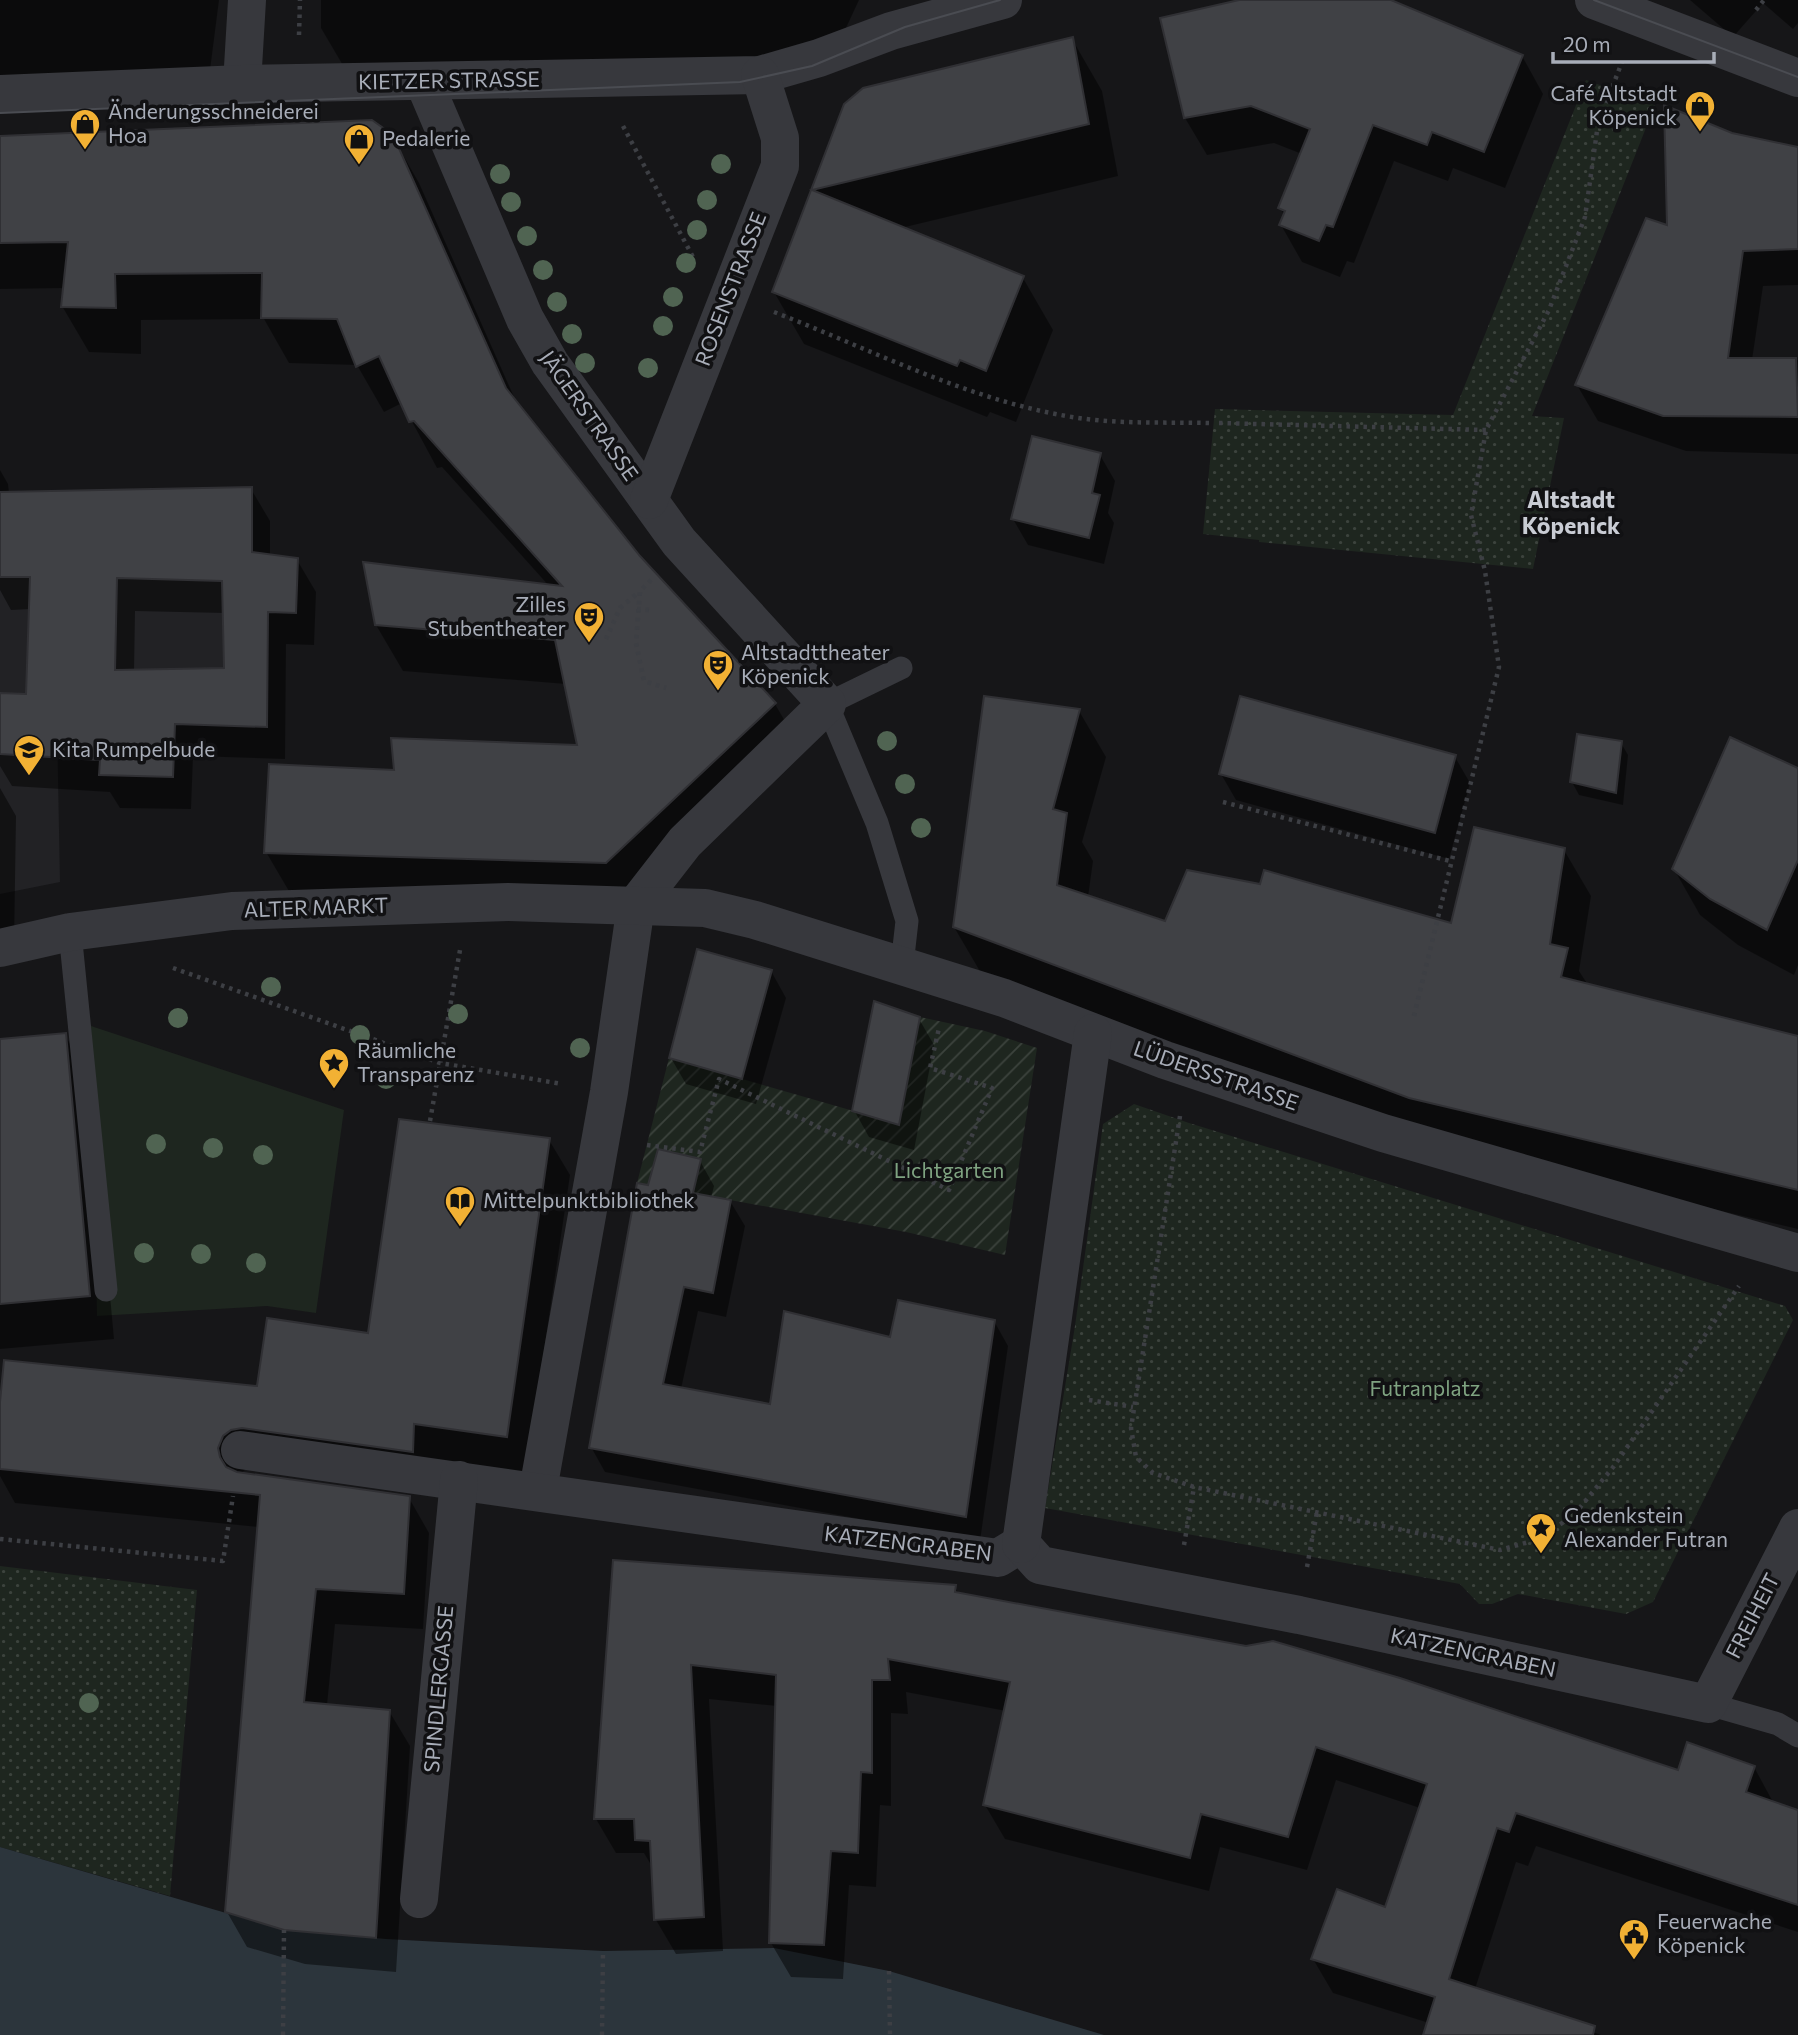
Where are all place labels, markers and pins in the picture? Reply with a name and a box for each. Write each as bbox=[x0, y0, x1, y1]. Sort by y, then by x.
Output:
place label: Café Altstadt Köpenick bbox=[1550, 80, 1677, 129]
shop icon: Café Altstadt Köpenick bbox=[1683, 89, 1717, 133]
place label: Änderungsschneiderei Hoa bbox=[108, 98, 319, 147]
shop icon: Änderungsschneiderei Hoa bbox=[68, 107, 102, 151]
shop icon: Pedalerie bbox=[342, 122, 376, 166]
place label: Pedalerie bbox=[382, 125, 470, 150]
place label: Zilles Stubentheater bbox=[427, 591, 566, 640]
theatre icon: Zilles Stubentheater bbox=[572, 600, 606, 644]
place label: Altstadttheater Köpenick bbox=[741, 639, 890, 688]
theatre icon: Altstadttheater Köpenick bbox=[701, 648, 735, 692]
school or university icon: Kita Rumpelbude bbox=[12, 733, 46, 777]
place label: Kita Rumpelbude bbox=[52, 736, 215, 761]
place label: Räumliche Transparenz bbox=[357, 1037, 474, 1086]
place icon: Räumliche Transparenz bbox=[317, 1046, 351, 1090]
library icon: Mittelpunktbibliothek bbox=[443, 1184, 477, 1228]
place label: Mittelpunktbibliothek bbox=[483, 1187, 695, 1212]
place label: Gedenkstein Alexander Futran bbox=[1564, 1502, 1728, 1551]
place icon: Gedenkstein Alexander Futran bbox=[1524, 1511, 1558, 1555]
place label: Feuerwache Köpenick bbox=[1657, 1908, 1772, 1957]
public building icon: Feuerwache Köpenick bbox=[1617, 1917, 1651, 1961]

